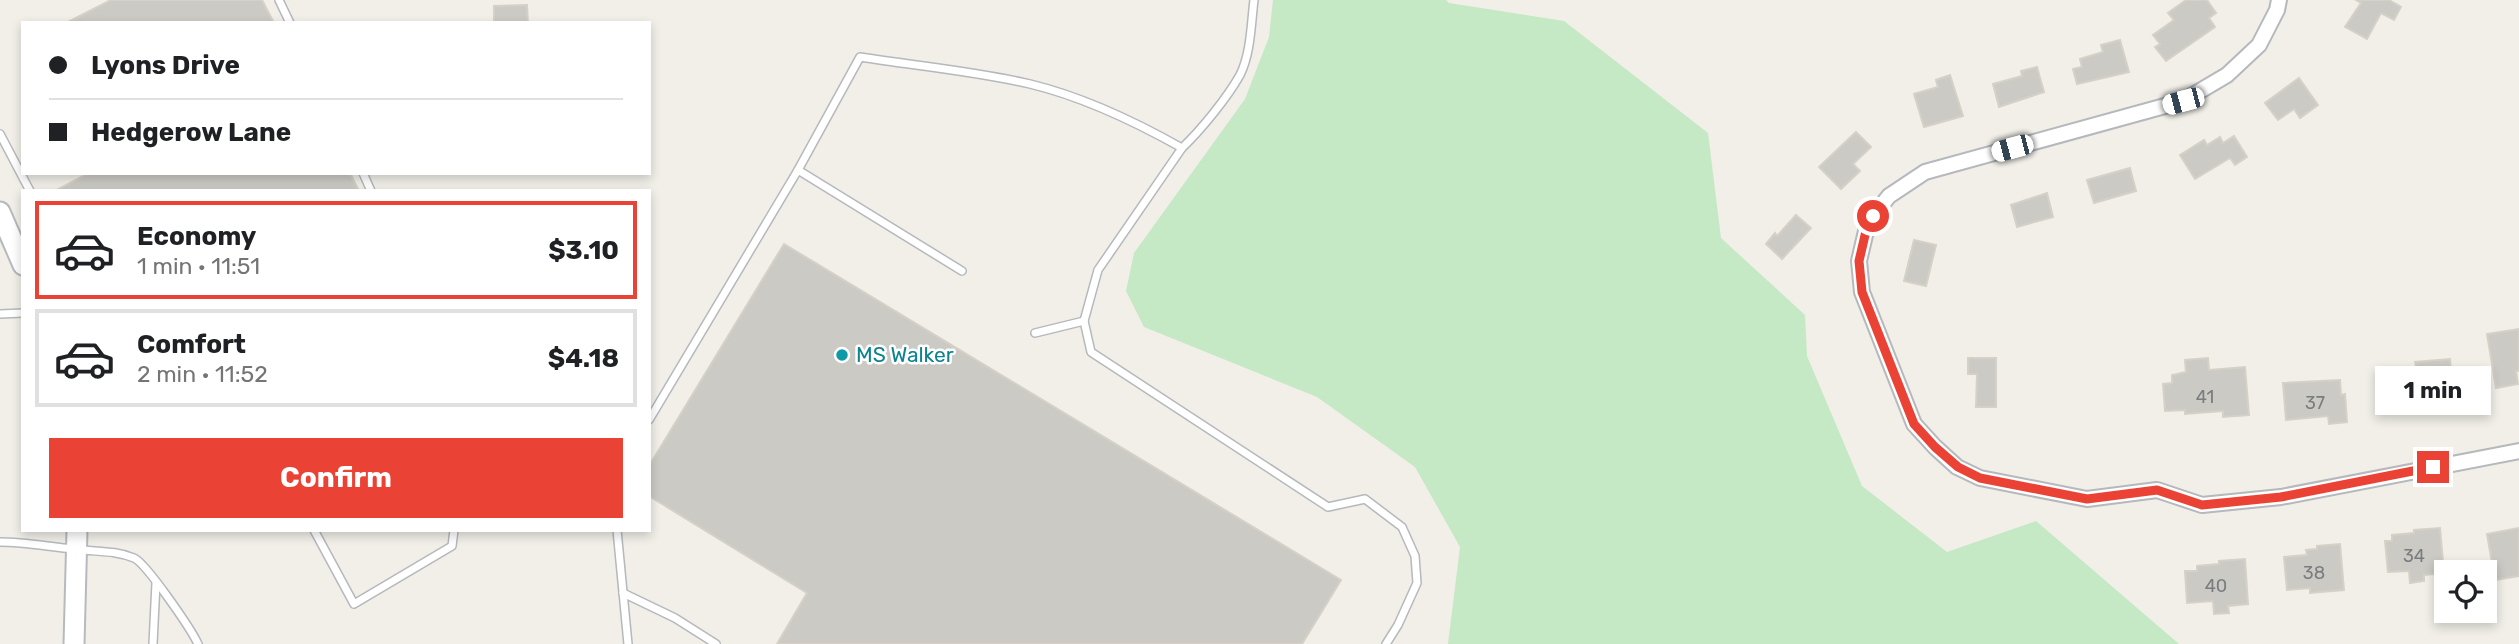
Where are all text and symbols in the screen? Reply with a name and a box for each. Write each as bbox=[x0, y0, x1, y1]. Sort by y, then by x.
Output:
text: Lyons Drive bbox=[91, 50, 240, 81]
car bbox=[2160, 85, 2207, 117]
text: Hedgerow Lane bbox=[91, 117, 291, 148]
car bbox=[1989, 132, 2036, 164]
route start bbox=[1857, 200, 1889, 232]
icon: car bbox=[53, 219, 116, 282]
text: Economy bbox=[137, 221, 256, 252]
text: $3.10 bbox=[548, 235, 619, 266]
text: 1 min · 11:51 bbox=[137, 252, 260, 280]
icon: car bbox=[53, 327, 116, 390]
text: Comfort bbox=[137, 329, 246, 360]
place label: MS Walker bbox=[856, 342, 954, 367]
text: $4.18 bbox=[548, 343, 619, 374]
marker: MS Walker bbox=[834, 347, 850, 363]
text: 2 min · 11:52 bbox=[137, 360, 268, 388]
callout: 1 min bbox=[2375, 365, 2491, 414]
text: 1 min bbox=[2404, 376, 2462, 404]
house number: 41 bbox=[2196, 386, 2214, 408]
house number: 37 bbox=[2305, 392, 2325, 414]
button: Confirm bbox=[49, 438, 623, 518]
route end bbox=[2417, 451, 2449, 483]
house number: 34 bbox=[2403, 545, 2425, 567]
map controls bbox=[2434, 560, 2497, 623]
button: locate bbox=[2434, 560, 2497, 623]
house number: 38 bbox=[2303, 562, 2325, 584]
house number: 40 bbox=[2205, 575, 2227, 597]

